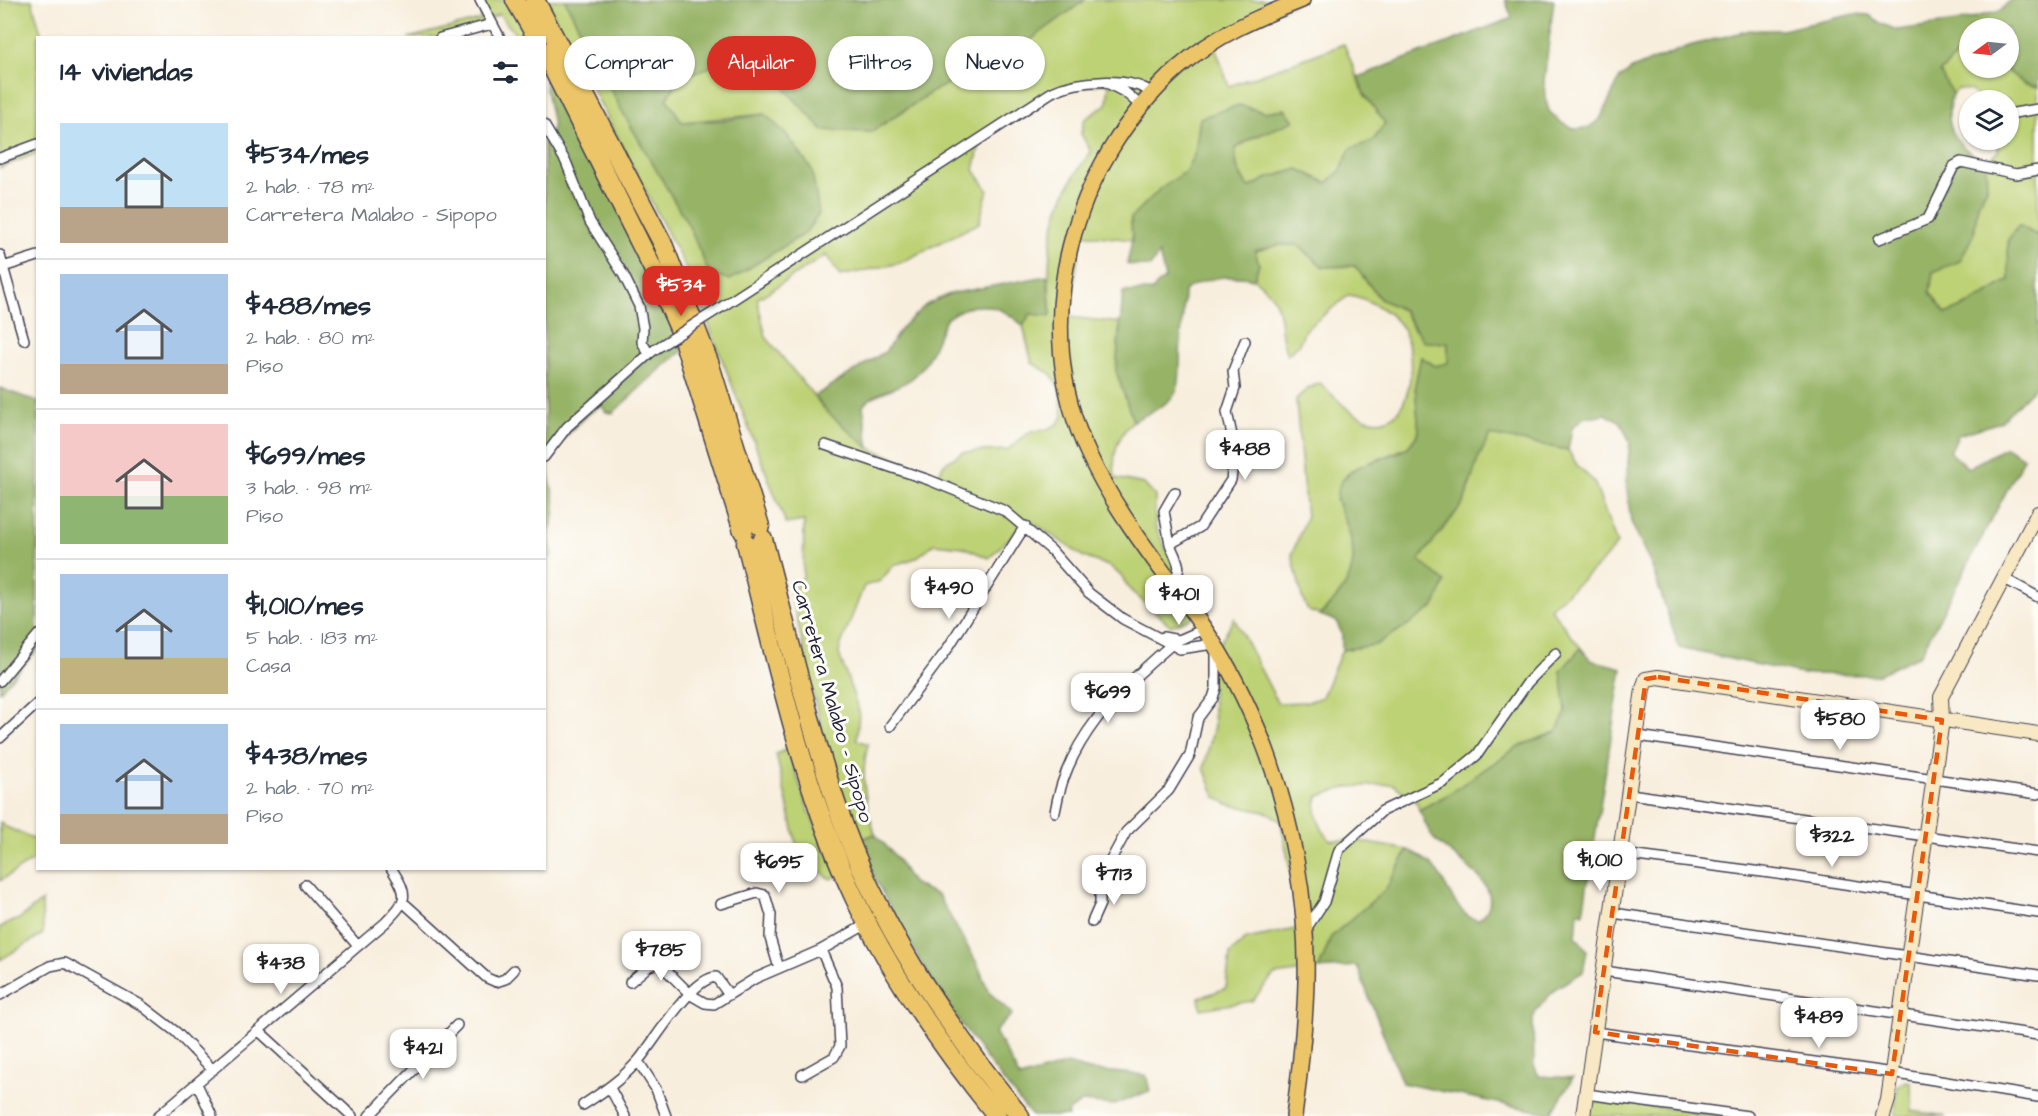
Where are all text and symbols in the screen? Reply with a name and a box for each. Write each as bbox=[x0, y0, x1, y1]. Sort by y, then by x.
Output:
north arrow bbox=[1959, 18, 2019, 78]
map controls bbox=[1959, 18, 2019, 150]
chip: Comprar bbox=[564, 36, 695, 90]
chip: Alquilar bbox=[707, 36, 816, 90]
chip: Filtros bbox=[828, 36, 933, 90]
chip: Nuevo bbox=[945, 36, 1045, 90]
text: 14 viviendas bbox=[60, 54, 193, 90]
icon: filters bbox=[489, 56, 522, 89]
button: layers bbox=[1959, 90, 2019, 150]
text: $534/mes bbox=[246, 137, 369, 173]
icon: home bbox=[108, 147, 180, 219]
text: 2 hab. · 78 m² bbox=[246, 173, 375, 201]
text: Carretera Malabo - Sipopo bbox=[246, 201, 497, 229]
pin: $534 bbox=[645, 266, 717, 317]
text: $534 bbox=[656, 271, 706, 299]
text: $488/mes bbox=[246, 288, 371, 324]
icon: home bbox=[108, 298, 180, 370]
text: 2 hab. · 80 m² bbox=[246, 324, 375, 352]
text: Piso bbox=[246, 352, 283, 380]
pin: $488 bbox=[1209, 430, 1281, 481]
text: $488 bbox=[1220, 435, 1270, 463]
text: $699/mes bbox=[246, 438, 366, 474]
icon: home bbox=[108, 448, 180, 520]
text: 3 hab. · 98 m² bbox=[246, 474, 373, 502]
text: Piso bbox=[246, 502, 283, 530]
pin: $490 bbox=[913, 569, 985, 620]
text: $490 bbox=[925, 574, 973, 602]
pin: $401 bbox=[1143, 575, 1215, 626]
street label: Carretera Malabo - Sipopo bbox=[784, 577, 880, 826]
text: $401 bbox=[1159, 580, 1199, 608]
text: $1,010/mes bbox=[246, 588, 364, 624]
icon: home bbox=[108, 598, 180, 670]
text: 5 hab. · 183 m² bbox=[246, 624, 378, 652]
text: Casa bbox=[246, 652, 291, 680]
pin: $699 bbox=[1072, 673, 1144, 724]
text: $699 bbox=[1085, 678, 1131, 706]
pin: $580 bbox=[1804, 700, 1876, 751]
text: $580 bbox=[1815, 705, 1865, 733]
text: $438/mes bbox=[246, 738, 367, 774]
icon: home bbox=[108, 748, 180, 820]
text: 2 hab. · 70 m² bbox=[246, 774, 374, 802]
text: Piso bbox=[246, 802, 283, 830]
pin: $322 bbox=[1796, 817, 1868, 868]
text: $322 bbox=[1810, 822, 1854, 850]
pin: $1,010 bbox=[1551, 841, 1649, 892]
pin: $695 bbox=[743, 843, 815, 894]
text: $1,010 bbox=[1577, 846, 1623, 874]
text: $695 bbox=[754, 848, 804, 876]
pin: $713 bbox=[1078, 855, 1150, 906]
text: $713 bbox=[1096, 860, 1132, 888]
pin: $785 bbox=[625, 931, 697, 982]
text: $785 bbox=[636, 936, 686, 964]
pin: $438 bbox=[245, 944, 317, 995]
text: $438 bbox=[257, 949, 305, 977]
pin: $489 bbox=[1783, 998, 1855, 1049]
text: $489 bbox=[1794, 1003, 1844, 1031]
pin: $421 bbox=[387, 1029, 459, 1080]
text: $421 bbox=[404, 1034, 442, 1062]

